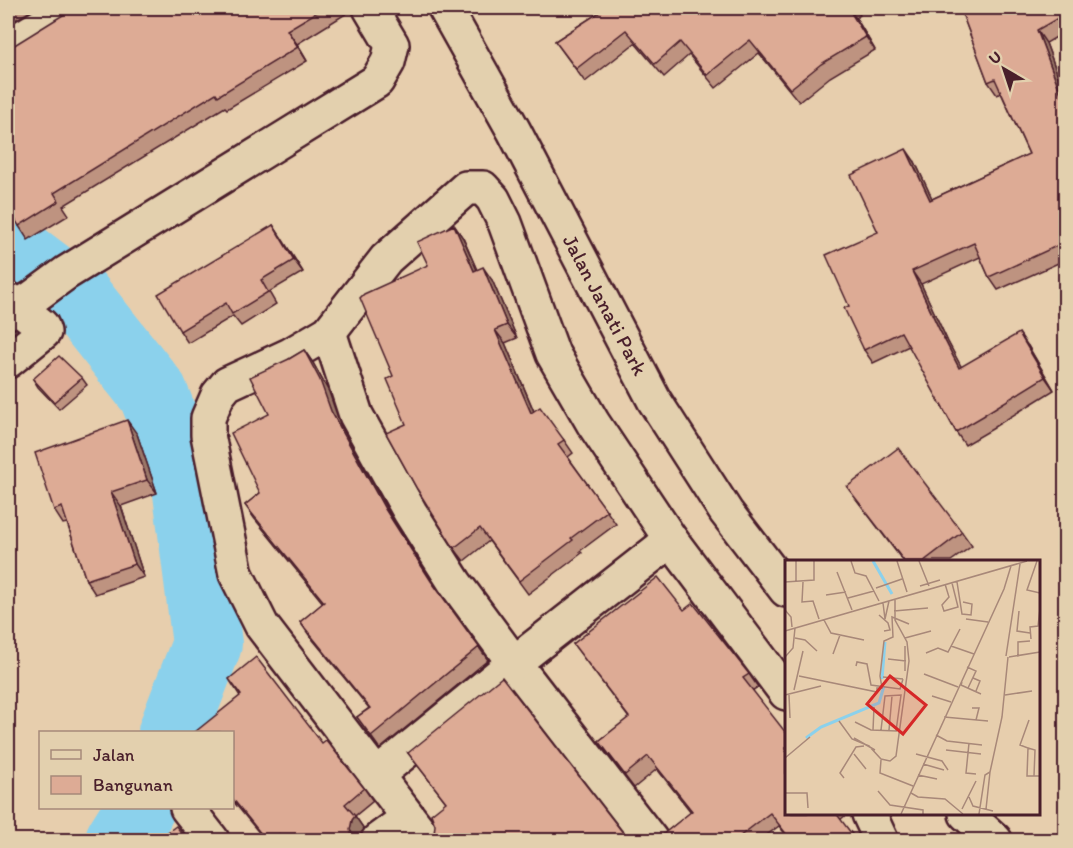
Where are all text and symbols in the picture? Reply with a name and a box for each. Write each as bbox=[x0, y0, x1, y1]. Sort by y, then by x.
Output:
north arrow bbox=[974, 39, 1034, 99]
text: U bbox=[985, 47, 1005, 68]
street label: Jalan Janati Park bbox=[558, 230, 653, 380]
inset map bbox=[785, 560, 1040, 815]
legend bbox=[39, 731, 234, 809]
text: Jalan bbox=[93, 744, 135, 766]
text: Bangunan bbox=[93, 774, 173, 796]

